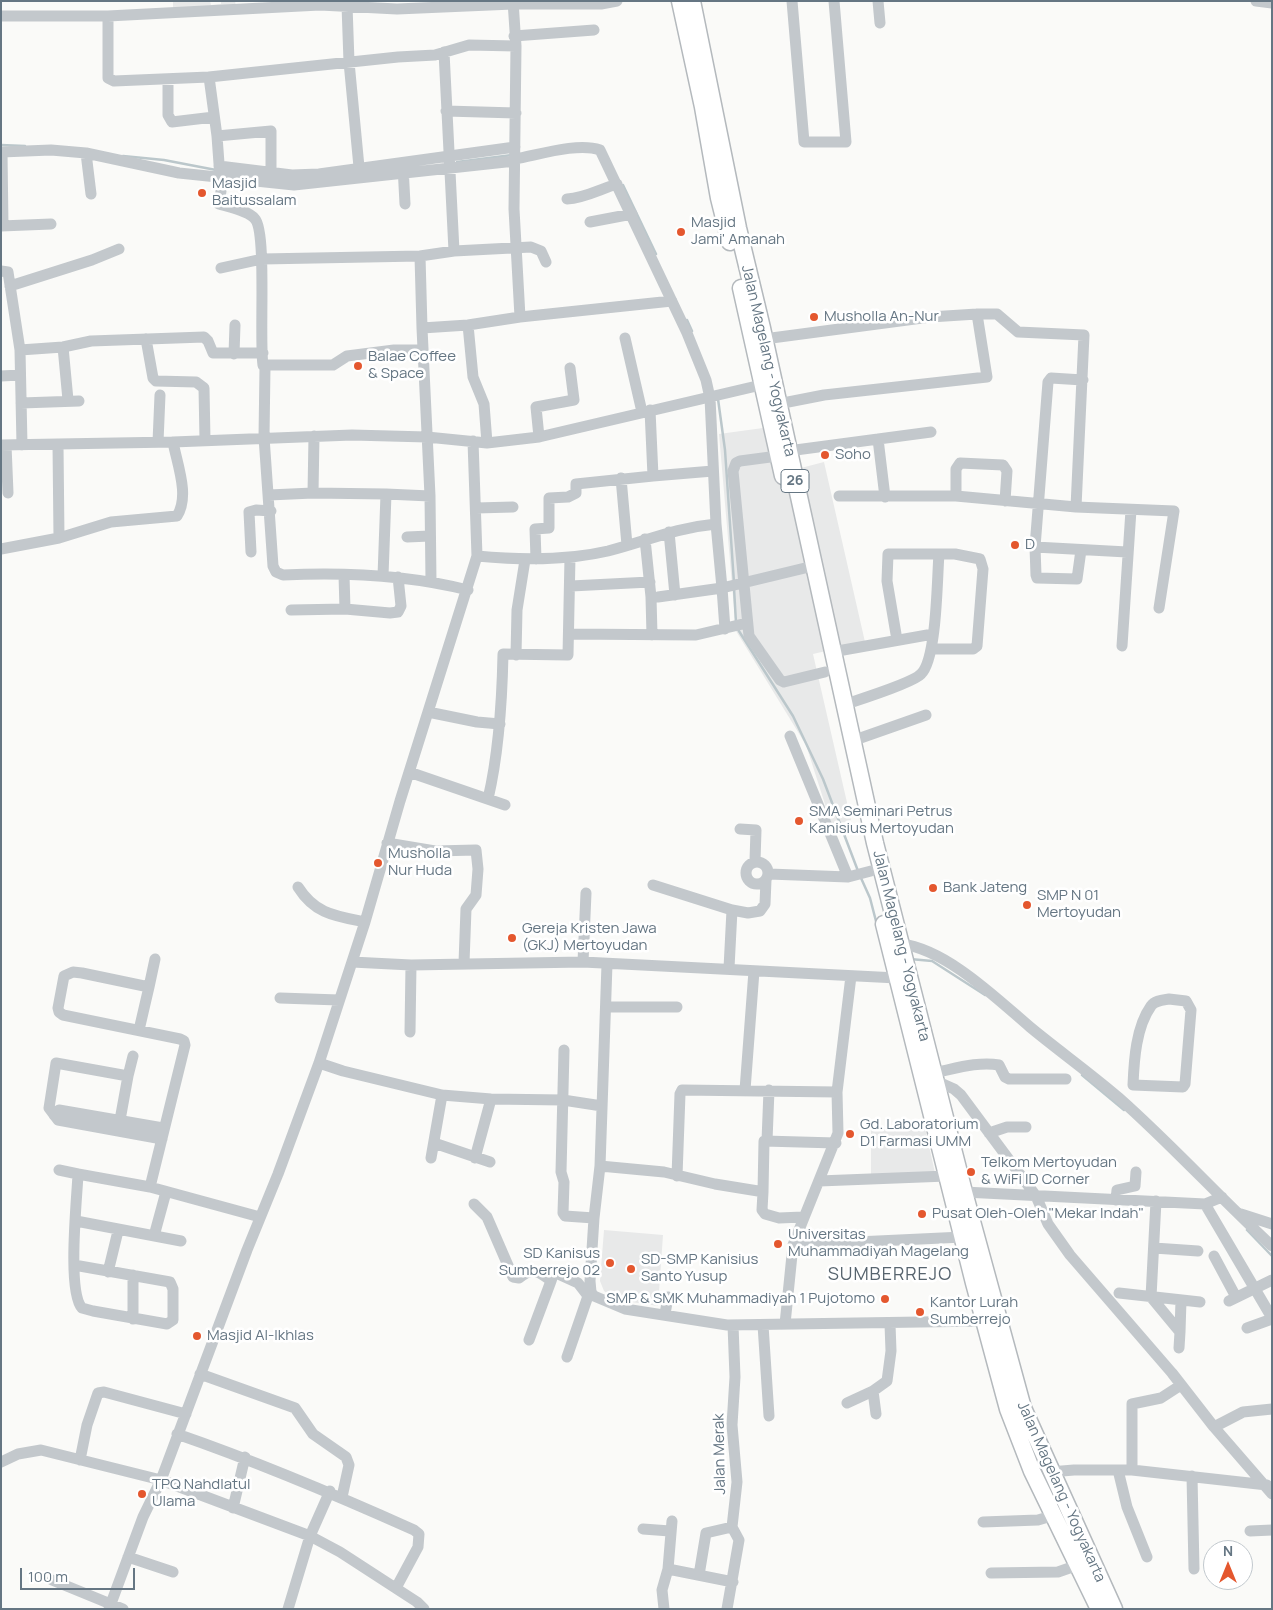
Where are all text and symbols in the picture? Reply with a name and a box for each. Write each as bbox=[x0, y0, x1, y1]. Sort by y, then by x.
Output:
place label: Masjid Baitussalam bbox=[212, 175, 297, 210]
marker: Masjid Baitussalam bbox=[196, 187, 208, 199]
place label: Masjid Jami' Amanah bbox=[691, 214, 785, 249]
marker: Masjid Jami' Amanah bbox=[675, 226, 687, 238]
street label: Jalan Magelang - Yogyakarta bbox=[737, 264, 799, 458]
place label: Musholla An-Nur bbox=[824, 308, 939, 326]
marker: Musholla An-Nur bbox=[808, 311, 820, 323]
place label: Balae Coffee & Space bbox=[368, 348, 456, 383]
marker: Balae Coffee & Space bbox=[352, 360, 364, 372]
place label: Soho bbox=[835, 446, 871, 464]
marker: Soho bbox=[819, 449, 831, 461]
road number: 26 bbox=[781, 470, 809, 492]
place label: D bbox=[1025, 536, 1035, 554]
marker: D bbox=[1009, 539, 1021, 551]
place label: SMA Seminari Petrus Kanisius Mertoyudan bbox=[809, 803, 954, 838]
marker: SMA Seminari Petrus Kanisius Mertoyudan bbox=[793, 815, 805, 827]
place label: Musholla Nur Huda bbox=[388, 845, 452, 880]
street label: Jalan Magelang - Yogyakarta bbox=[869, 849, 933, 1043]
marker: Musholla Nur Huda bbox=[372, 857, 384, 869]
place label: Bank Jateng bbox=[943, 879, 1027, 897]
marker: Bank Jateng bbox=[927, 882, 939, 894]
place label: SMP N 01 Mertoyudan bbox=[1037, 887, 1121, 922]
marker: SMP N 01 Mertoyudan bbox=[1021, 899, 1033, 911]
place label: Gereja Kristen Jawa (GKJ) Mertoyudan bbox=[522, 920, 657, 955]
marker: Gereja Kristen Jawa (GKJ) Mertoyudan bbox=[506, 932, 518, 944]
place label: Gd. Laboratorium D1 Farmasi UMM bbox=[860, 1116, 979, 1151]
marker: Gd. Laboratorium D1 Farmasi UMM bbox=[844, 1128, 856, 1140]
place label: Telkom Mertoyudan & WiFi ID Corner bbox=[981, 1154, 1117, 1189]
marker: Telkom Mertoyudan & WiFi ID Corner bbox=[965, 1166, 977, 1178]
place label: Pusat Oleh-Oleh "Mekar Indah" bbox=[932, 1205, 1144, 1223]
marker: Pusat Oleh-Oleh "Mekar Indah" bbox=[916, 1208, 928, 1220]
place label: Universitas Muhammadiyah Magelang bbox=[788, 1226, 969, 1261]
marker: Universitas Muhammadiyah Magelang bbox=[772, 1238, 784, 1250]
place label: SD Kanisus Sumberrejo 02 bbox=[499, 1245, 600, 1280]
place label: SD-SMP Kanisius Santo Yusup bbox=[641, 1251, 758, 1286]
marker: SD Kanisus Sumberrejo 02 bbox=[604, 1257, 616, 1269]
marker: SD-SMP Kanisius Santo Yusup bbox=[625, 1263, 637, 1275]
district label: SUMBERREJO bbox=[827, 1264, 953, 1286]
place label: SMP & SMK Muhammadiyah 1 Pujotomo bbox=[606, 1290, 875, 1308]
marker: SMP & SMK Muhammadiyah 1 Pujotomo bbox=[879, 1293, 891, 1305]
place label: Kantor Lurah Sumberrejo bbox=[930, 1294, 1018, 1329]
marker: Kantor Lurah Sumberrejo bbox=[914, 1306, 926, 1318]
place label: Masjid Al-Ikhlas bbox=[207, 1327, 314, 1345]
marker: Masjid Al-Ikhlas bbox=[191, 1330, 203, 1342]
street label: Jalan Magelang - Yogyakarta bbox=[1013, 1399, 1109, 1585]
street label: Jalan Merak bbox=[710, 1413, 730, 1495]
place label: TPQ Nahdlatul Ulama bbox=[152, 1476, 251, 1511]
marker: TPQ Nahdlatul Ulama bbox=[136, 1488, 148, 1500]
north arrow bbox=[1203, 1540, 1253, 1590]
text: N bbox=[1223, 1541, 1233, 1560]
scale bar bbox=[22, 1558, 138, 1590]
text: 100 m bbox=[28, 1566, 68, 1587]

